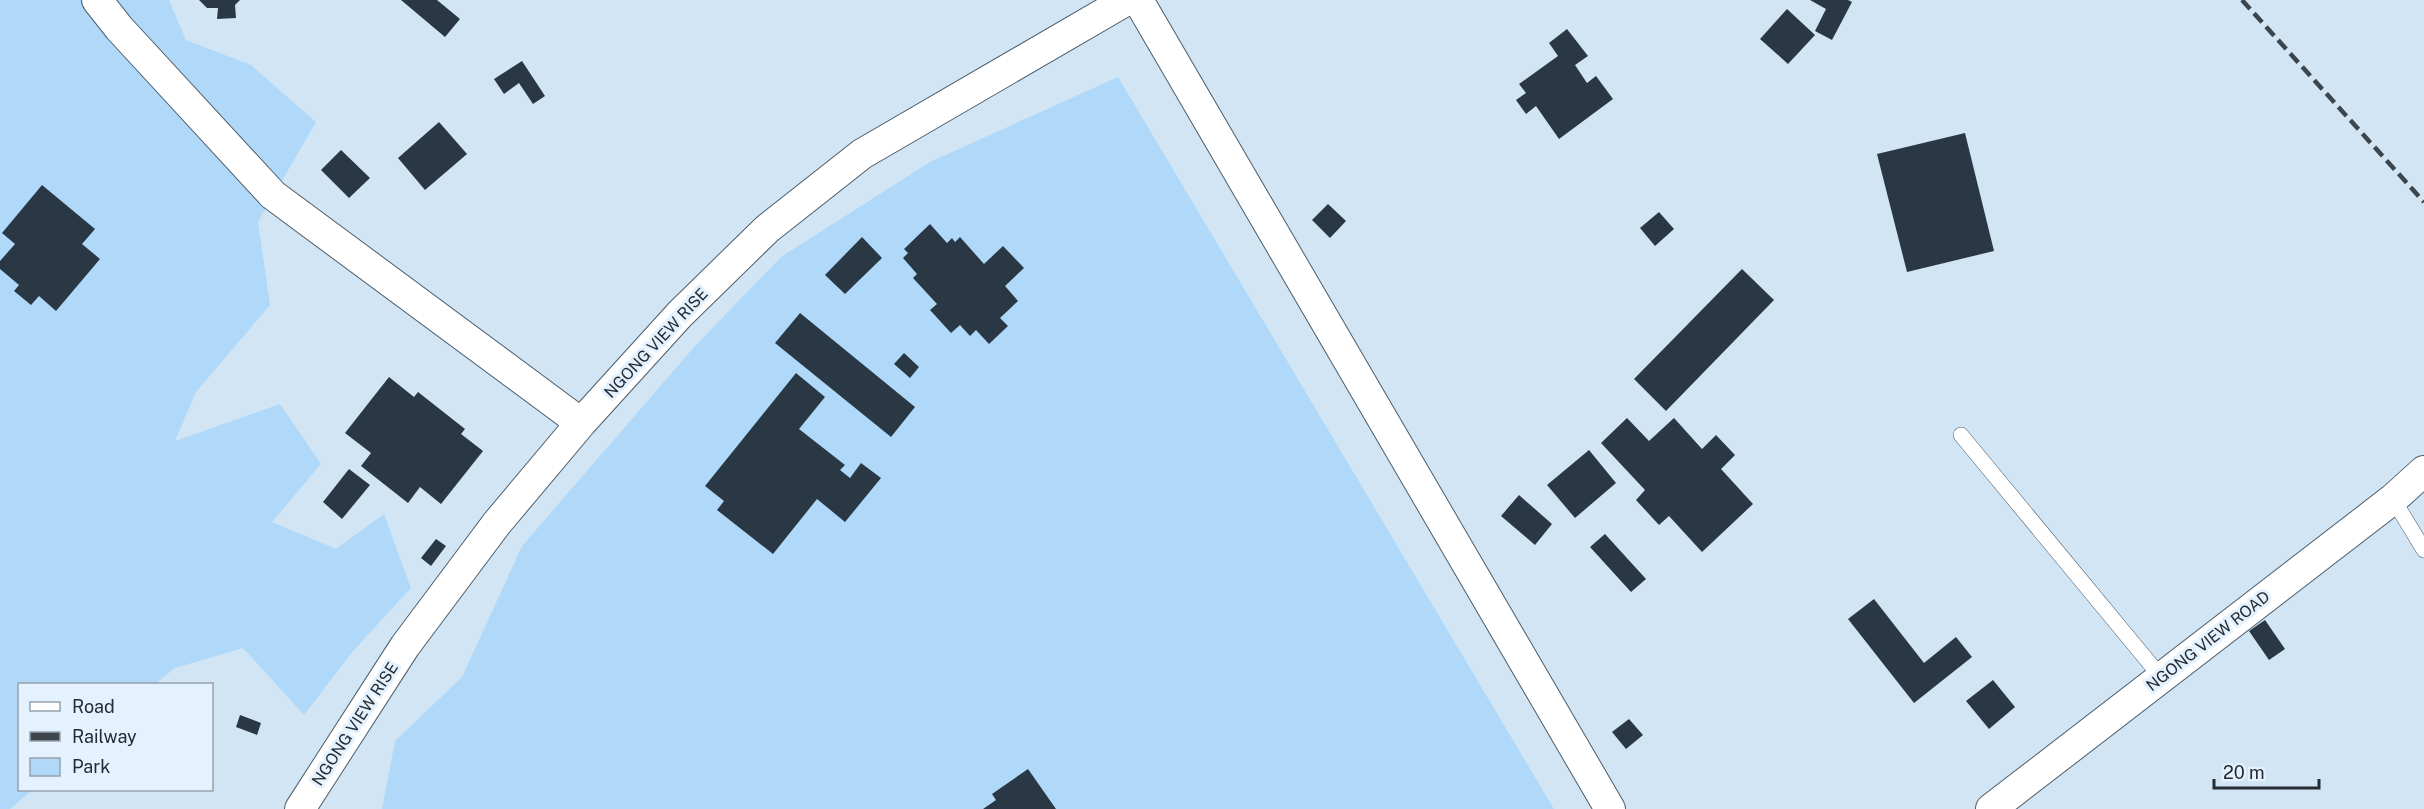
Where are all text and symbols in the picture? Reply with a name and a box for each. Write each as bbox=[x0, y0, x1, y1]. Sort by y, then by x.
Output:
street label: NGONG VIEW RISE bbox=[600, 284, 712, 402]
street label: NGONG VIEW ROAD bbox=[2142, 587, 2274, 695]
street label: NGONG VIEW RISE bbox=[308, 659, 402, 789]
legend bbox=[18, 683, 213, 791]
text: Road bbox=[72, 696, 115, 717]
text: Railway bbox=[72, 726, 137, 747]
scale bar bbox=[2214, 752, 2319, 790]
text: Park bbox=[72, 756, 110, 777]
text: 20 m bbox=[2223, 762, 2265, 783]

